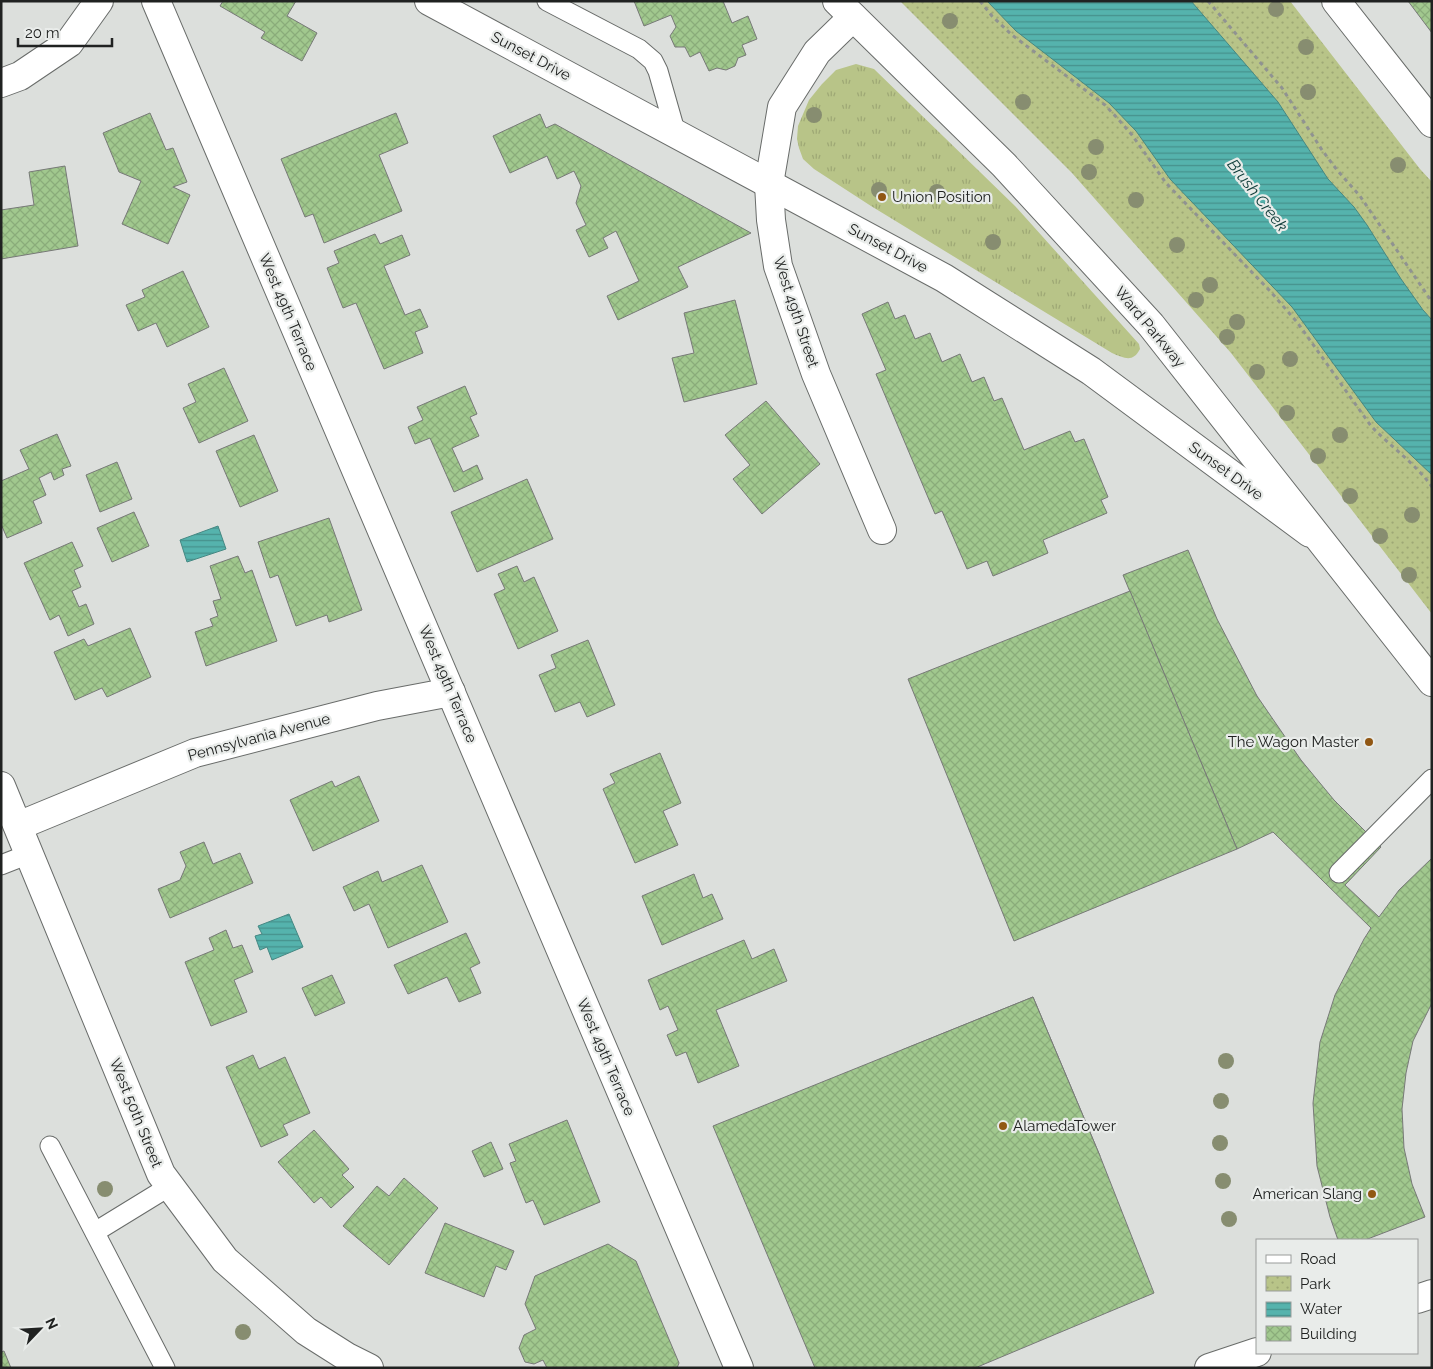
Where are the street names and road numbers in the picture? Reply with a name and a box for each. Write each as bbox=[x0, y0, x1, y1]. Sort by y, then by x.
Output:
street label: Sunset Drive bbox=[488, 28, 574, 85]
street label: Sunset Drive bbox=[845, 220, 931, 277]
street label: West 49th Terrace bbox=[255, 251, 321, 374]
street label: West 49th Street bbox=[770, 254, 822, 370]
street label: Ward Parkway bbox=[1111, 283, 1189, 371]
street label: Sunset Drive bbox=[1185, 438, 1267, 504]
street label: West 49th Terrace bbox=[415, 623, 481, 746]
street label: Pennsylvania Avenue bbox=[186, 709, 332, 765]
street label: West 49th Terrace bbox=[573, 996, 639, 1119]
street label: West 50th Street bbox=[106, 1056, 166, 1170]

